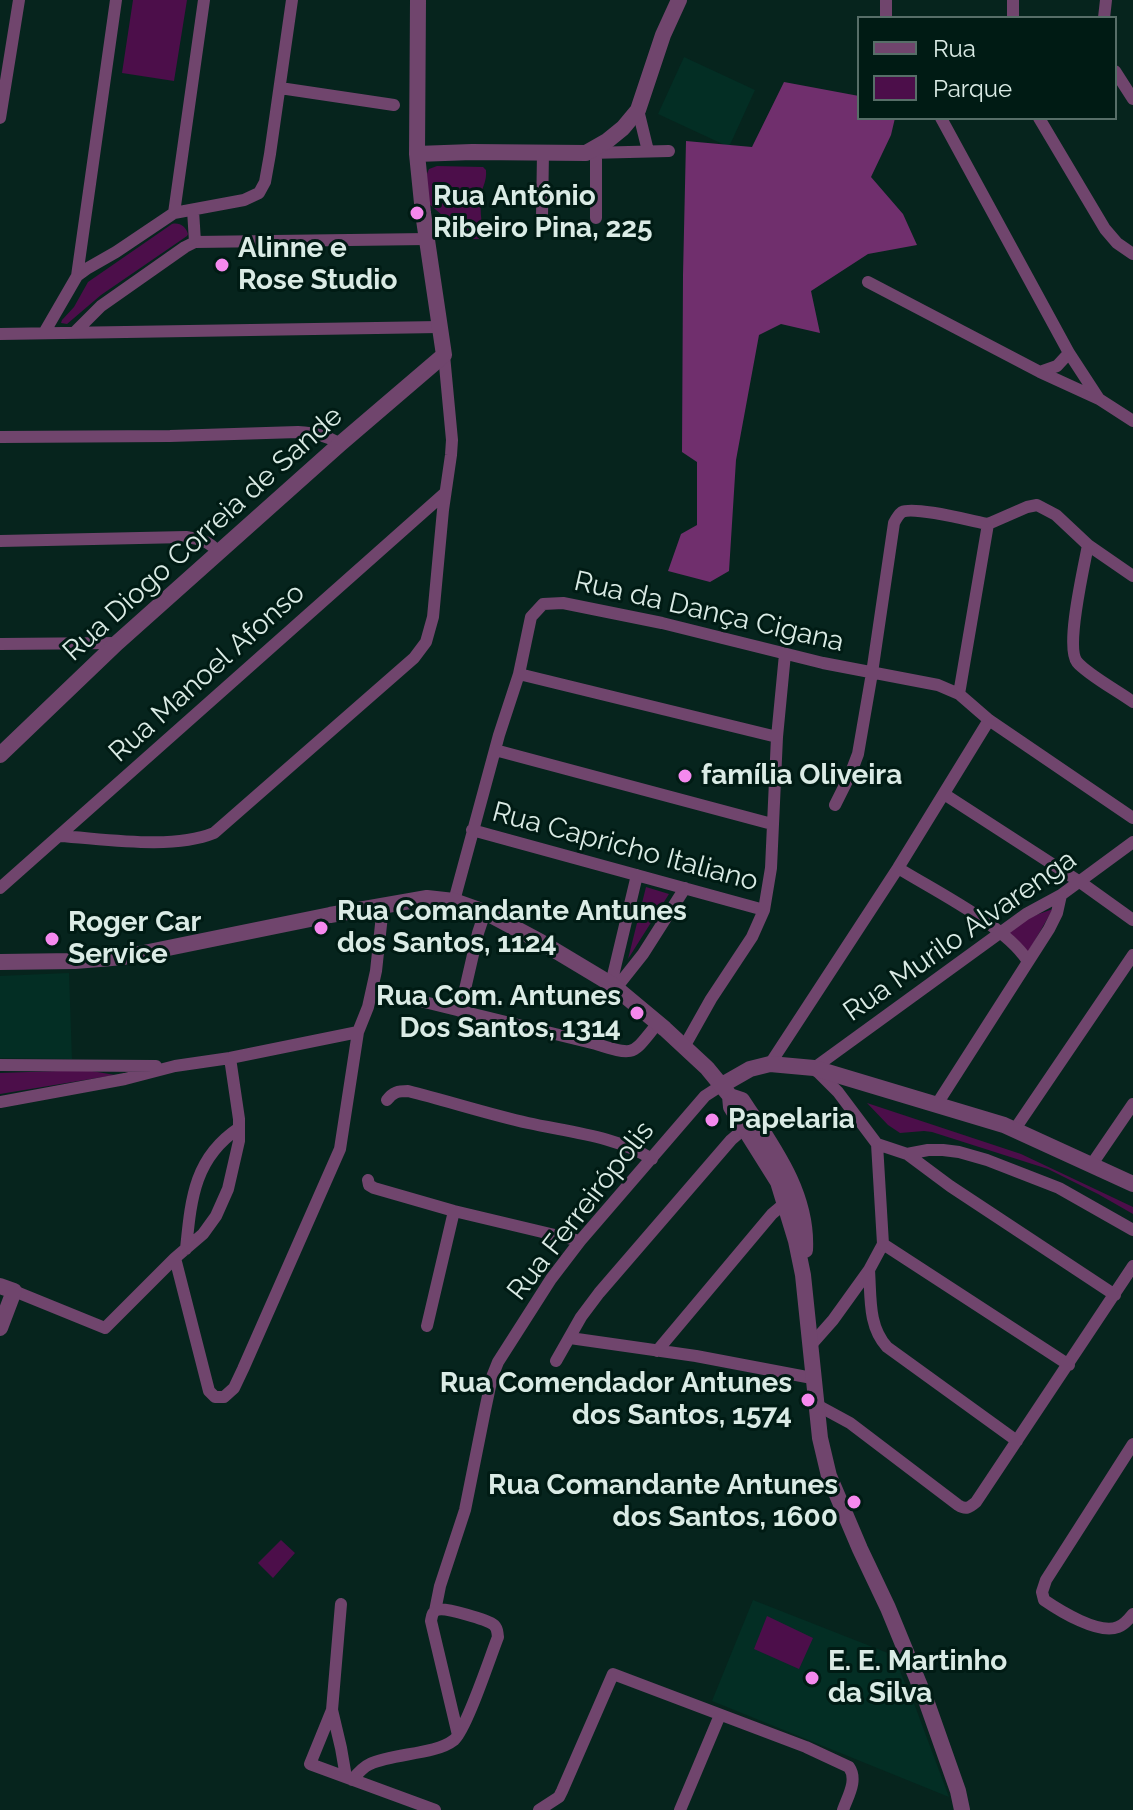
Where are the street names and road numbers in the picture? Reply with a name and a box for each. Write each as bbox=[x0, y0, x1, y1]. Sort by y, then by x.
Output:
street label: Rua Diogo Correia de Sande bbox=[56, 400, 350, 668]
street label: Rua da Dança Cigana bbox=[571, 565, 847, 659]
street label: Rua Manoel Afonso bbox=[102, 576, 312, 770]
street label: Rua Capricho Italiano bbox=[488, 795, 762, 899]
street label: Rua Murilo Alvarenga bbox=[837, 843, 1083, 1029]
street label: Rua Ferreirópolis bbox=[501, 1115, 661, 1307]

